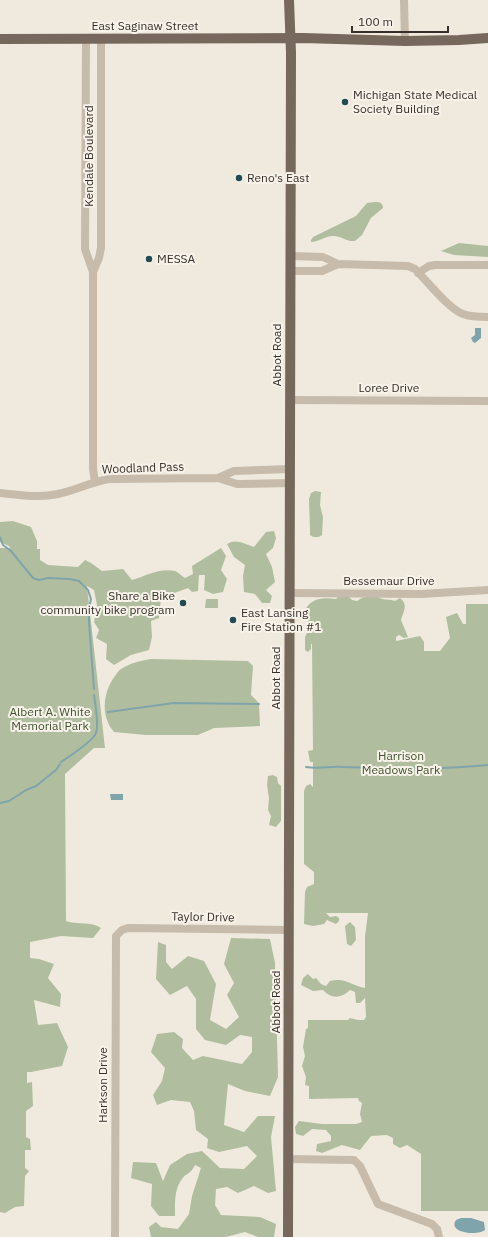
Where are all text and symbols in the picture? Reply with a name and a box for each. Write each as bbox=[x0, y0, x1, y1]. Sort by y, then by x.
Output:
scale bar bbox=[352, 8, 448, 34]
text: 100 m bbox=[358, 14, 393, 29]
street label: East Saginaw Street bbox=[91, 18, 199, 33]
place label: Michigan State Medical Society Building bbox=[353, 87, 477, 116]
marker: Michigan State Medical Society Building bbox=[340, 97, 350, 107]
street label: Kendale Boulevard bbox=[81, 105, 96, 207]
place label: Reno's East bbox=[247, 170, 309, 185]
marker: Reno's East bbox=[234, 173, 244, 183]
place label: MESSA bbox=[157, 251, 196, 266]
marker: MESSA bbox=[144, 254, 154, 264]
street label: Abbot Road bbox=[269, 324, 284, 386]
street label: Loree Drive bbox=[359, 380, 420, 395]
street label: Woodland Pass bbox=[102, 459, 185, 476]
street label: Bessemaur Drive bbox=[343, 573, 435, 588]
place label: Share a Bike community bike program bbox=[41, 588, 175, 617]
marker: Share a Bike community bike program bbox=[178, 598, 188, 608]
place label: East Lansing Fire Station #1 bbox=[241, 605, 321, 634]
marker: East Lansing Fire Station #1 bbox=[228, 615, 238, 625]
street label: Abbot Road bbox=[268, 647, 283, 709]
park label: Albert A. White Memorial Park bbox=[9, 704, 91, 733]
park label: Harrison Meadows Park bbox=[362, 748, 441, 777]
street label: Taylor Drive bbox=[171, 908, 235, 925]
street label: Abbot Road bbox=[268, 971, 283, 1033]
street label: Harkson Drive bbox=[95, 1047, 110, 1123]

